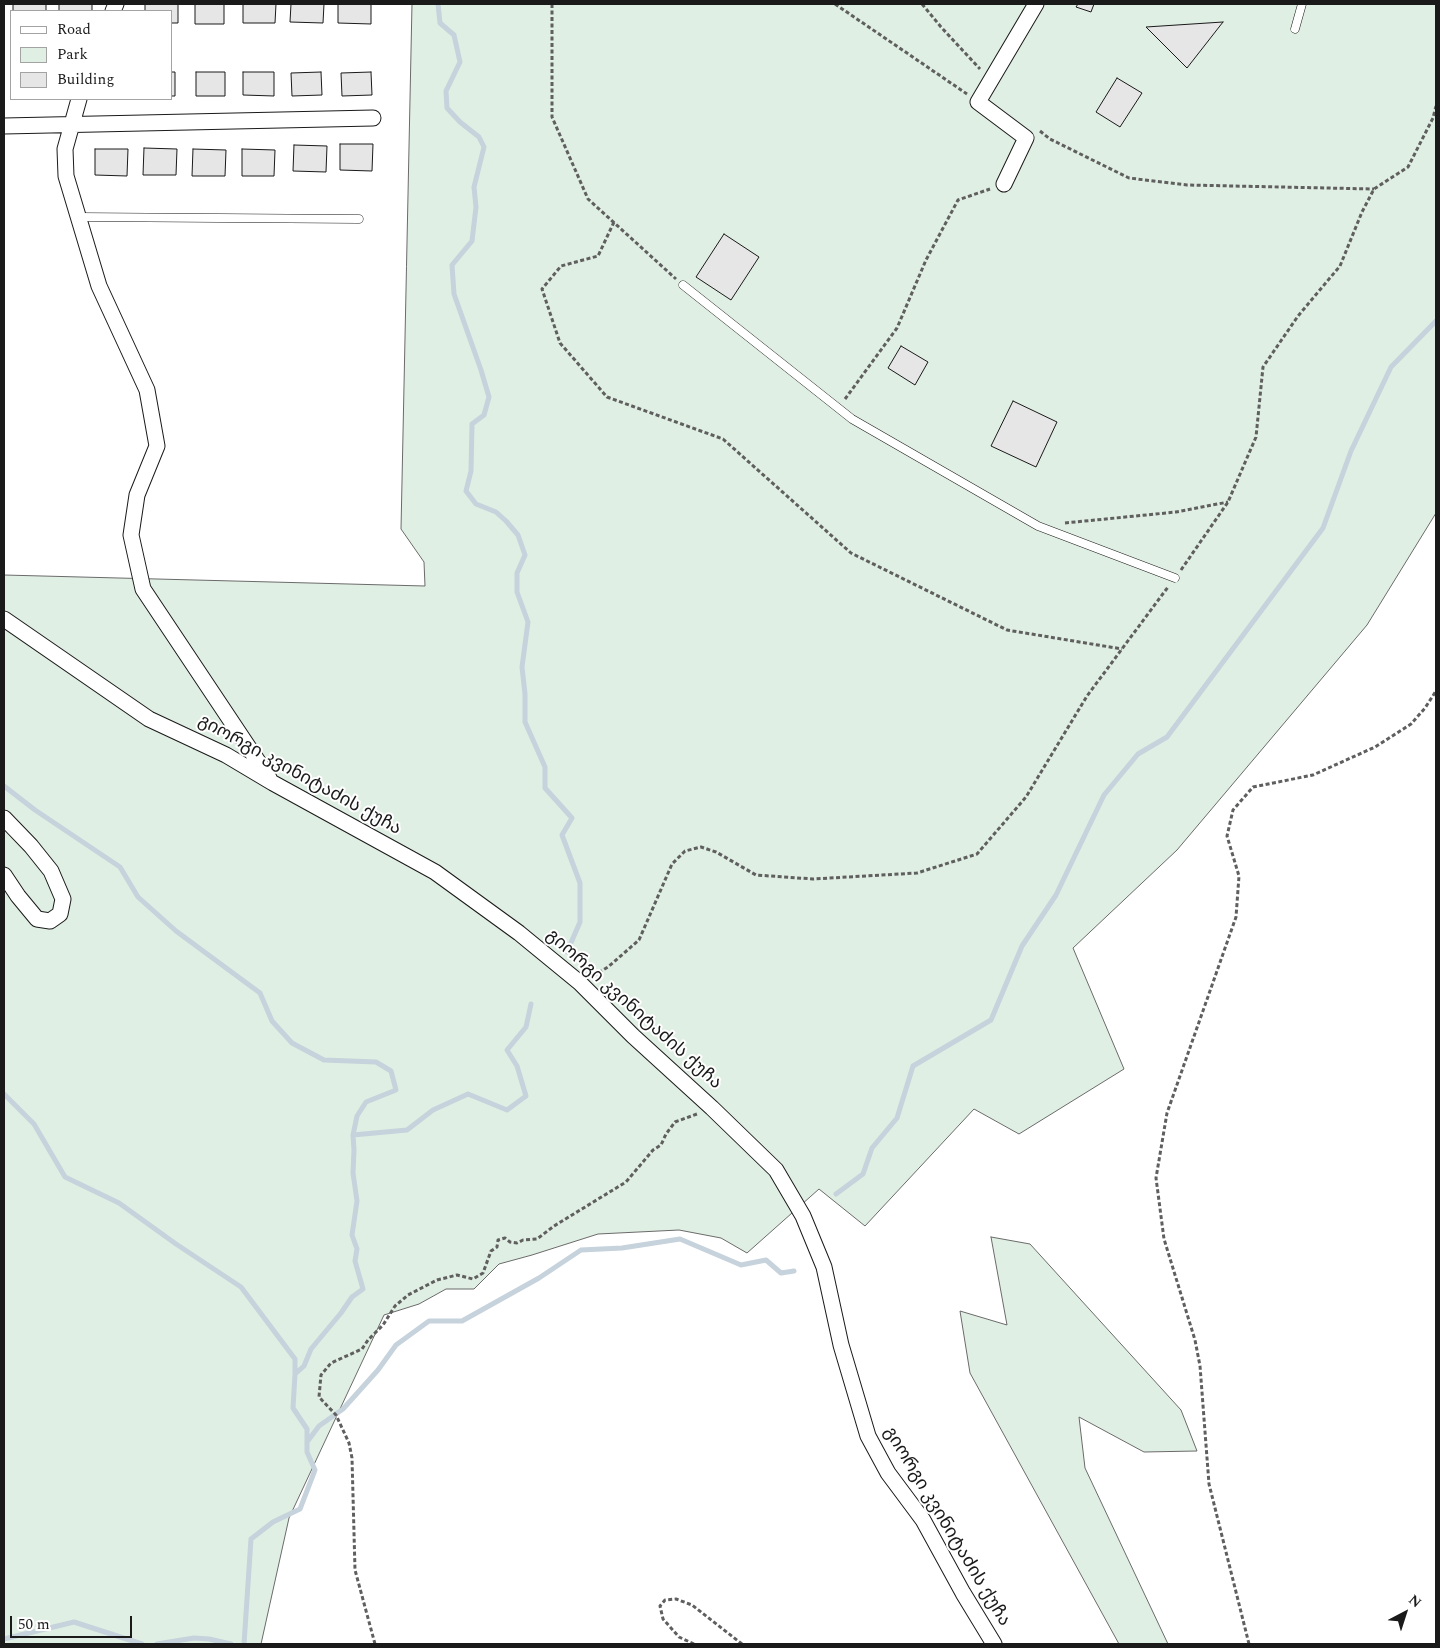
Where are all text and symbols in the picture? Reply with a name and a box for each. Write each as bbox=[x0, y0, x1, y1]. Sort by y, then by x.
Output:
legend bbox=[10, 10, 172, 100]
text: Road bbox=[57, 18, 91, 41]
text: Park bbox=[57, 43, 88, 66]
text: Building bbox=[57, 68, 114, 91]
street label: გიორგი კვინიტაძის ქუჩა bbox=[194, 711, 404, 841]
street label: გიორგი კვინიტაძის ქუჩა bbox=[541, 925, 725, 1095]
street label: გიორგი კვინიტაძის ქუჩა bbox=[878, 1423, 1014, 1631]
north arrow bbox=[1380, 1588, 1430, 1638]
text: N bbox=[1404, 1589, 1426, 1613]
scale bar bbox=[12, 1606, 135, 1638]
text: 50 m bbox=[18, 1613, 50, 1636]

